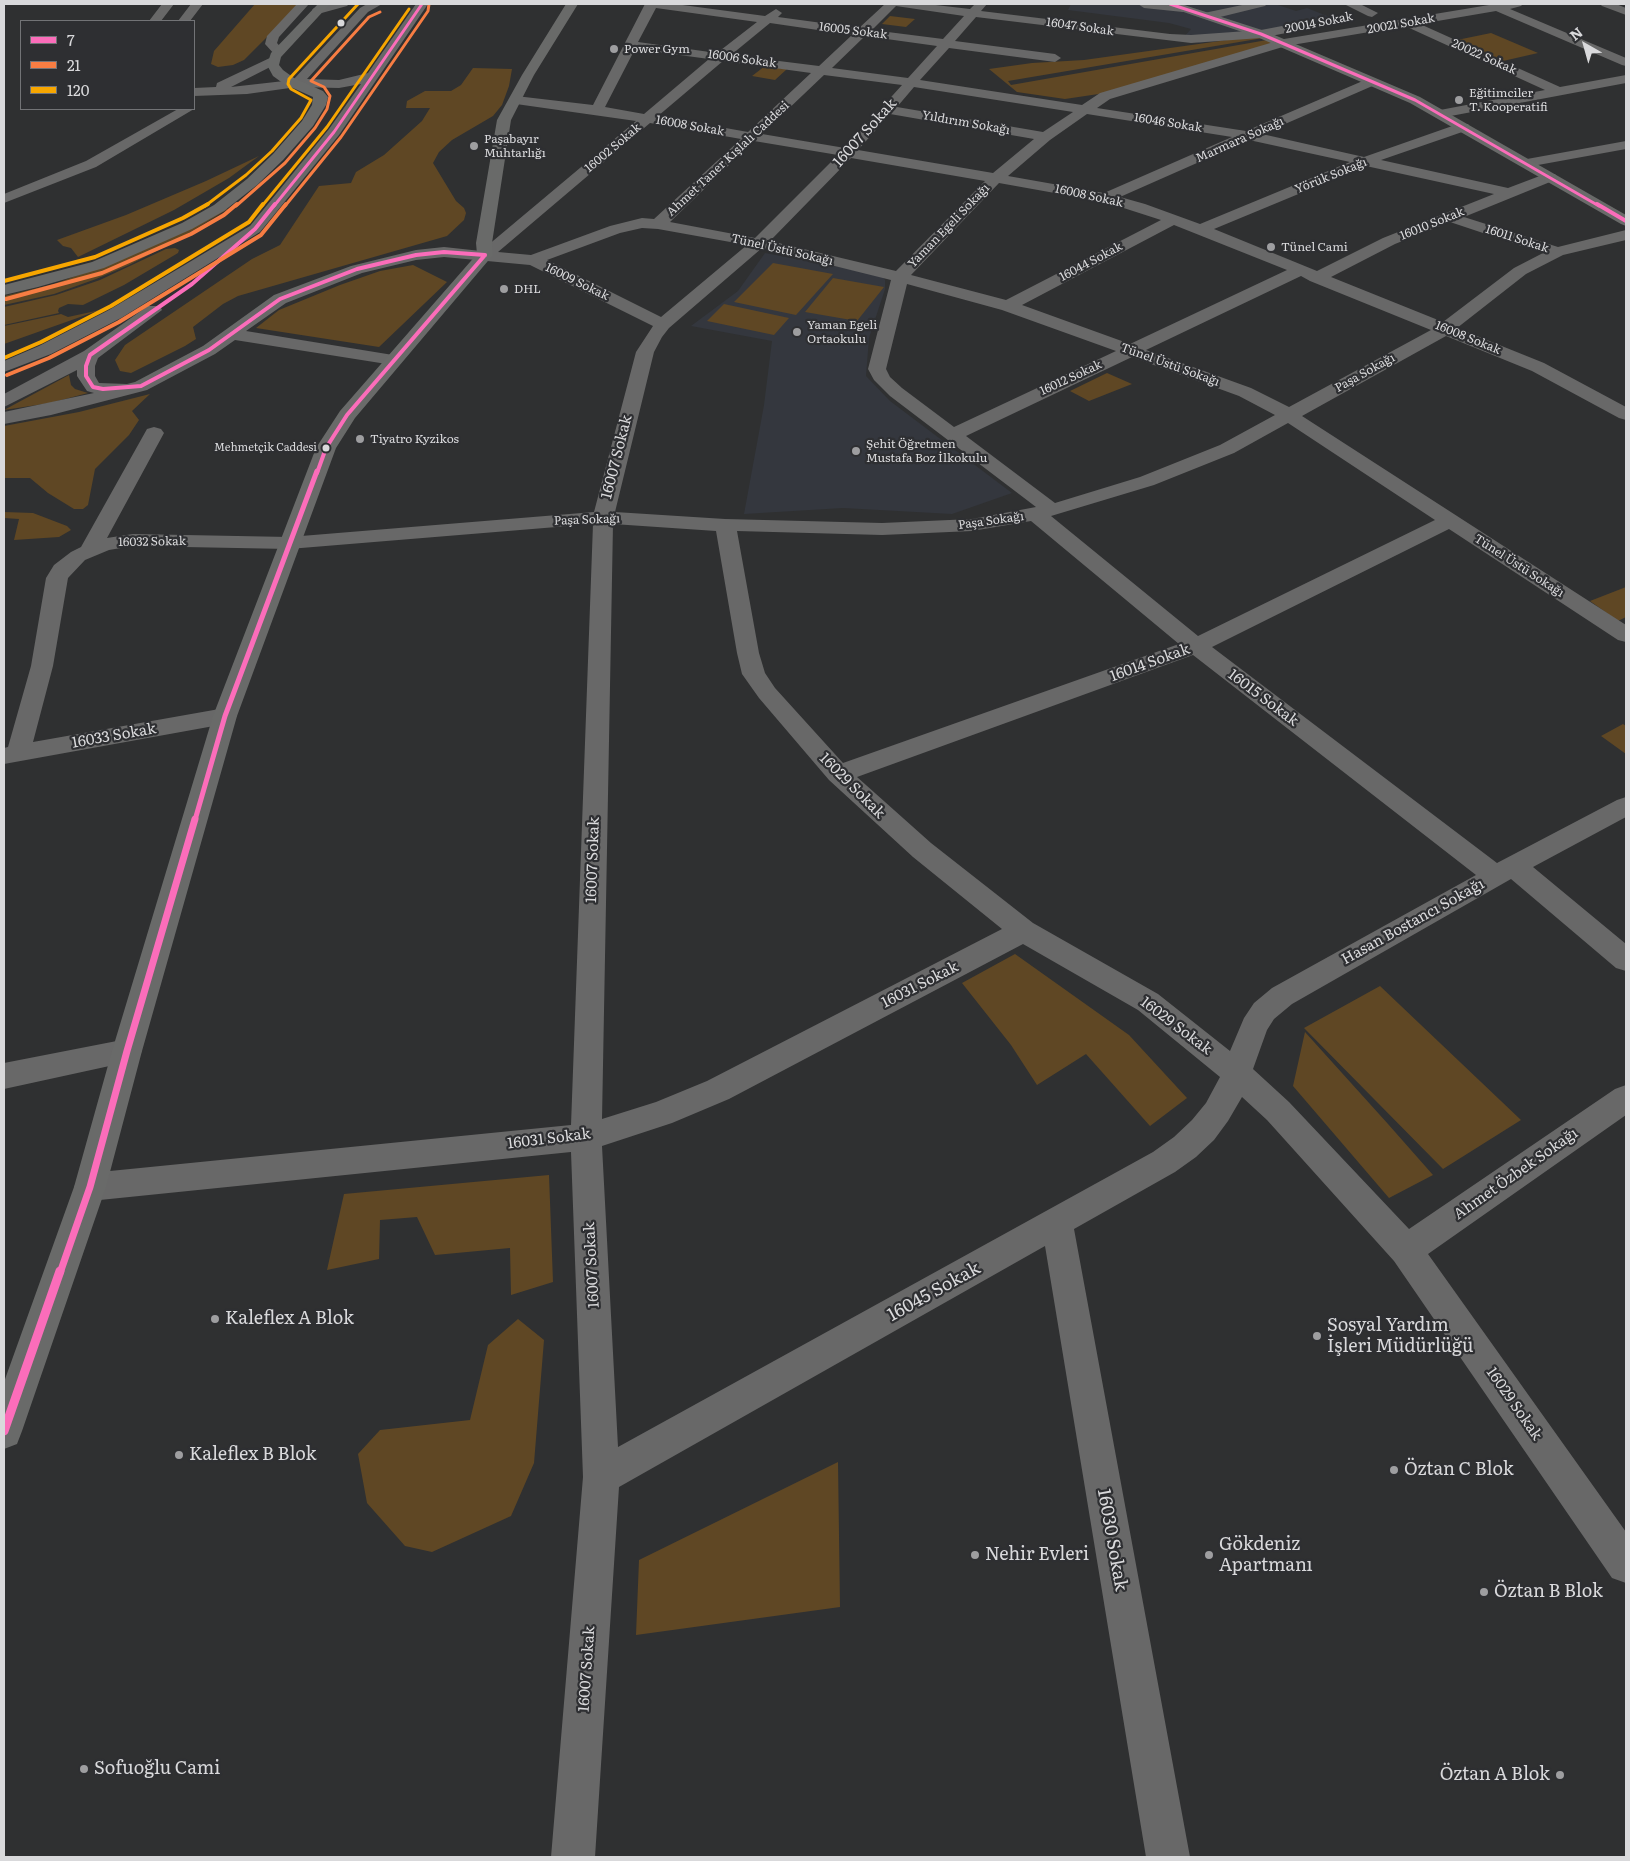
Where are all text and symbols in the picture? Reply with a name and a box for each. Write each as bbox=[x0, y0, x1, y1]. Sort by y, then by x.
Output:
street label: 20014 Sokak bbox=[1284, 9, 1354, 37]
street label: 20021 Sokak bbox=[1366, 11, 1436, 37]
street label: 16047 Sokak bbox=[1045, 15, 1115, 39]
unlabelled marker bbox=[336, 18, 346, 28]
legend bbox=[20, 20, 195, 110]
street label: 16005 Sokak bbox=[818, 20, 888, 42]
north arrow bbox=[1560, 20, 1610, 70]
text: N bbox=[1565, 22, 1587, 45]
text: 7 bbox=[67, 28, 75, 51]
street label: 20022 Sokak bbox=[1449, 36, 1519, 78]
place label: Power Gym bbox=[624, 42, 690, 56]
marker: Power Gym bbox=[608, 43, 620, 55]
street label: 16006 Sokak bbox=[707, 47, 777, 71]
text: 21 bbox=[67, 53, 81, 76]
text: 120 bbox=[67, 78, 89, 101]
place label: Eğitimciler T. Kooperatifi bbox=[1469, 86, 1548, 114]
marker: Eğitimciler T. Kooperatifi bbox=[1453, 94, 1465, 106]
street label: 16007 Sokak bbox=[830, 95, 900, 171]
street label: Ahmet Taner Kışlalı Caddesi bbox=[664, 99, 792, 219]
street label: Yıldırım Sokağı bbox=[921, 108, 1011, 138]
street label: 16046 Sokak bbox=[1133, 111, 1203, 135]
street label: 16008 Sokak bbox=[655, 113, 725, 139]
street label: Marmara Sokağı bbox=[1194, 114, 1286, 166]
street label: 16002 Sokak bbox=[582, 120, 644, 176]
place label: Paşabayır Muhtarlığı bbox=[484, 132, 546, 160]
marker: Paşabayır Muhtarlığı bbox=[468, 140, 480, 152]
street label: Yörük Sokağı bbox=[1293, 155, 1369, 197]
street label: Yaman Egeli Sokağı bbox=[905, 181, 993, 271]
street label: 16008 Sokak bbox=[1054, 182, 1124, 210]
street label: 16010 Sokak bbox=[1398, 205, 1466, 243]
street label: 16011 Sokak bbox=[1484, 222, 1550, 256]
street label: Tünel Üstü Sokağı bbox=[730, 231, 834, 269]
street label: 16044 Sokak bbox=[1057, 239, 1125, 285]
place label: Tünel Cami bbox=[1281, 240, 1348, 254]
marker: Tünel Cami bbox=[1265, 241, 1277, 253]
street label: 16009 Sokak bbox=[543, 260, 611, 304]
place label: DHL bbox=[514, 282, 541, 296]
marker: DHL bbox=[498, 283, 510, 295]
place label: Yaman Egeli Ortaokulu bbox=[807, 318, 877, 346]
street label: 16008 Sokak bbox=[1433, 318, 1503, 358]
marker: Yaman Egeli Ortaokulu bbox=[791, 326, 803, 338]
street label: Tünel Üstü Sokağı bbox=[1119, 340, 1221, 390]
street label: Paşa Sokağı bbox=[1332, 351, 1398, 395]
street label: 16012 Sokak bbox=[1038, 357, 1104, 399]
street label: 16007 Sokak bbox=[598, 413, 636, 501]
place label: Tiyatro Kyzikos bbox=[370, 432, 459, 446]
marker: Tiyatro Kyzikos bbox=[354, 433, 366, 445]
place label: Şehit Öğretmen Mustafa Boz İlkokulu bbox=[866, 437, 987, 465]
place label: Mehmetçik Caddesi bbox=[214, 441, 317, 455]
marker: Mehmetçik Caddesi bbox=[321, 443, 331, 453]
marker: Şehit Öğretmen Mustafa Boz İlkokulu bbox=[850, 445, 862, 457]
street label: Paşa Sokağı bbox=[957, 509, 1025, 533]
street label: Paşa Sokağı bbox=[554, 512, 620, 528]
street label: Tünel Üstü Sokağı bbox=[1471, 532, 1567, 600]
street label: 16032 Sokak bbox=[118, 534, 186, 550]
street label: 16014 Sokak bbox=[1108, 640, 1192, 686]
street label: 16015 Sokak bbox=[1224, 666, 1302, 730]
street label: 16033 Sokak bbox=[70, 720, 158, 752]
street label: 16029 Sokak bbox=[816, 750, 888, 822]
street label: 16007 Sokak bbox=[583, 817, 603, 903]
street label: Hasan Bostancı Sokağı bbox=[1338, 875, 1488, 969]
street label: 16031 Sokak bbox=[879, 958, 961, 1012]
street label: 16029 Sokak bbox=[1137, 993, 1215, 1059]
street label: Ahmet Özbek Sokağı bbox=[1450, 1124, 1582, 1224]
street label: 16031 Sokak bbox=[506, 1125, 592, 1153]
street label: 16007 Sokak bbox=[581, 1222, 603, 1308]
street label: 16045 Sokak bbox=[884, 1258, 984, 1326]
place label: Kaleflex A Blok bbox=[225, 1308, 354, 1330]
marker: Kaleflex A Blok bbox=[209, 1313, 221, 1325]
place label: Sosyal Yardım İşleri Müdürlüğü bbox=[1327, 1315, 1473, 1358]
marker: Sosyal Yardım İşleri Müdürlüğü bbox=[1311, 1330, 1323, 1342]
street label: 16029 Sokak bbox=[1482, 1364, 1546, 1444]
place label: Kaleflex B Blok bbox=[189, 1444, 317, 1466]
marker: Kaleflex B Blok bbox=[173, 1449, 185, 1461]
place label: Öztan C Blok bbox=[1404, 1459, 1514, 1481]
marker: Öztan C Blok bbox=[1388, 1464, 1400, 1476]
street label: 16030 Sokak bbox=[1092, 1487, 1132, 1593]
place label: Gökdeniz Apartmanı bbox=[1219, 1534, 1313, 1576]
place label: Nehir Evleri bbox=[985, 1544, 1089, 1566]
marker: Nehir Evleri bbox=[969, 1549, 981, 1561]
marker: Gökdeniz Apartmanı bbox=[1203, 1549, 1215, 1561]
place label: Öztan B Blok bbox=[1494, 1581, 1603, 1603]
marker: Öztan B Blok bbox=[1478, 1586, 1490, 1598]
street label: 16007 Sokak bbox=[575, 1625, 599, 1713]
place label: Sofuoğlu Cami bbox=[94, 1758, 220, 1780]
marker: Sofuoğlu Cami bbox=[78, 1763, 90, 1775]
place label: Öztan A Blok bbox=[1440, 1764, 1550, 1786]
marker: Öztan A Blok bbox=[1554, 1769, 1566, 1781]

